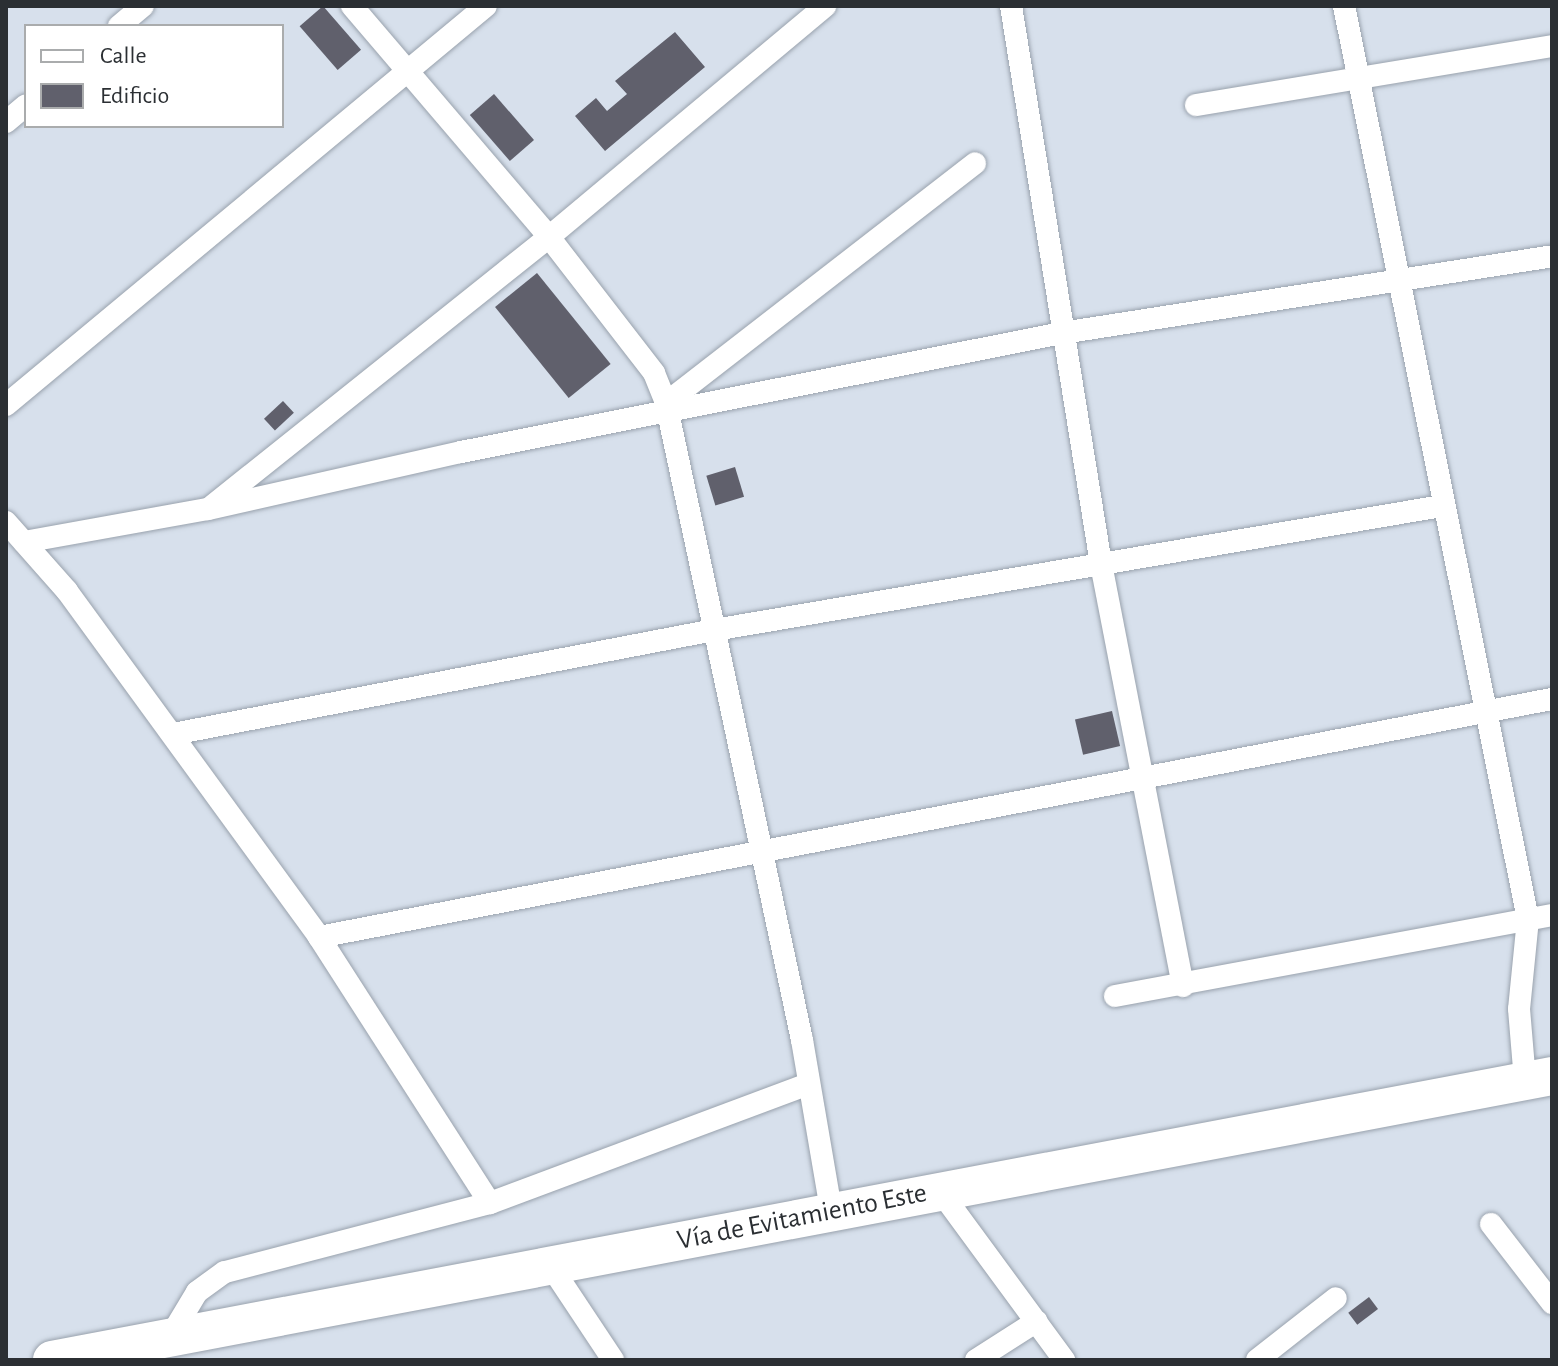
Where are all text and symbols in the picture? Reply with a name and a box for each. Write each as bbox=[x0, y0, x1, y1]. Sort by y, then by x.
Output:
legend bbox=[24, 24, 284, 128]
text: Calle bbox=[100, 44, 147, 68]
text: Edificio bbox=[100, 84, 169, 108]
street label: Vía de Evitamiento Este bbox=[674, 1176, 930, 1258]

